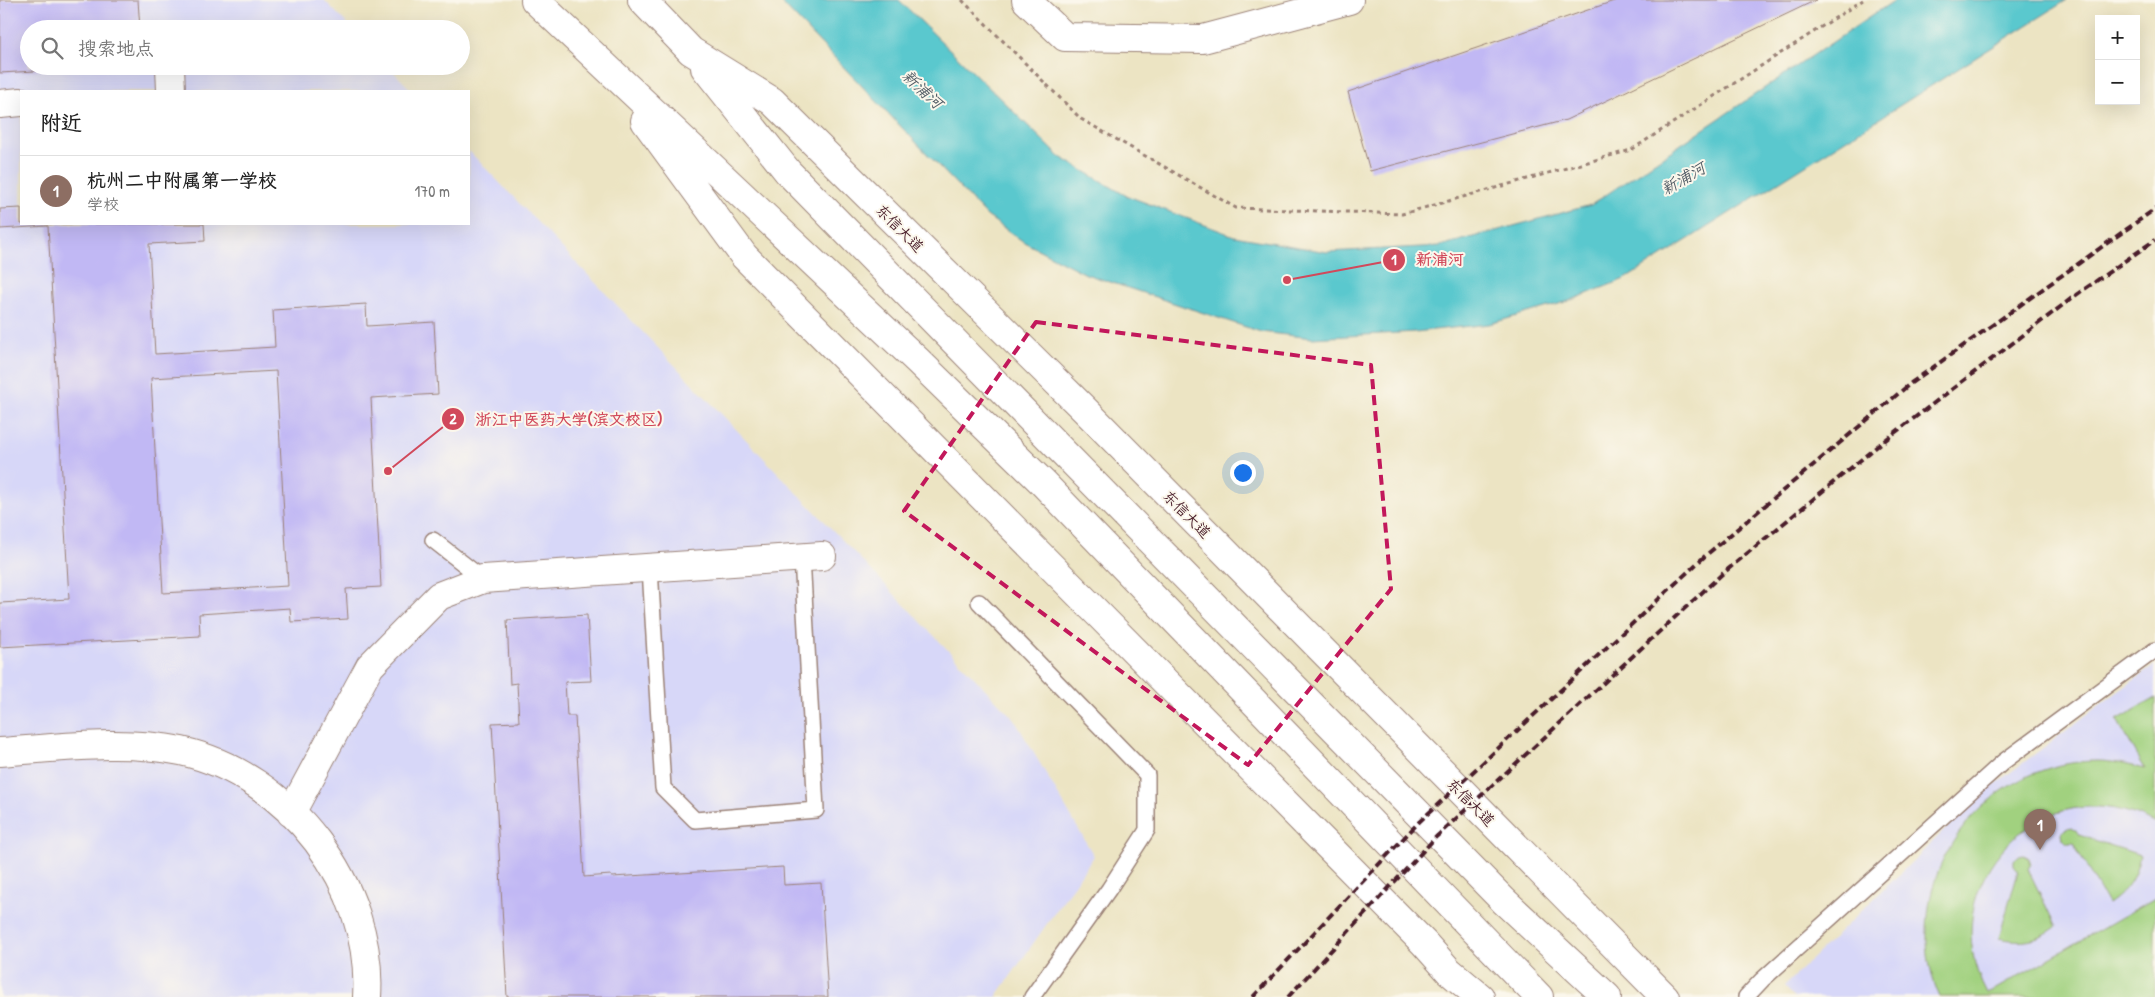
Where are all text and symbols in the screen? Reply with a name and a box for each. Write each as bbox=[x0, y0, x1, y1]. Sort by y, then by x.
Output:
map controls bbox=[2095, 15, 2140, 105]
button: + bbox=[2095, 15, 2140, 60]
search box bbox=[20, 20, 470, 75]
icon: search bbox=[38, 34, 66, 62]
text: 搜索地点 bbox=[78, 35, 154, 61]
button: − bbox=[2095, 60, 2140, 105]
water label: 新浦河 bbox=[898, 65, 950, 115]
text: 附近 bbox=[40, 108, 82, 137]
water label: 新浦河 bbox=[1657, 155, 1712, 200]
text: 杭州二中附属第一学校 bbox=[87, 167, 277, 193]
text: 1 bbox=[53, 180, 59, 202]
text: 170 m bbox=[415, 180, 450, 202]
text: 学校 bbox=[87, 193, 119, 215]
street label: 东信大道 bbox=[871, 199, 929, 257]
callout: 新浦河 bbox=[1381, 244, 1474, 275]
text: 新浦河 bbox=[1416, 248, 1464, 270]
text: 1 bbox=[1391, 249, 1397, 270]
callout: 浙江中医药大学(滨文校区) bbox=[440, 404, 672, 435]
text: 2 bbox=[449, 408, 457, 429]
text: 浙江中医药大学(滨文校区) bbox=[475, 408, 663, 430]
your location bbox=[1230, 460, 1256, 486]
street label: 东信大道 bbox=[1158, 485, 1216, 543]
street label: 东信大道 bbox=[1442, 773, 1500, 831]
pin: 1 bbox=[2024, 809, 2056, 850]

